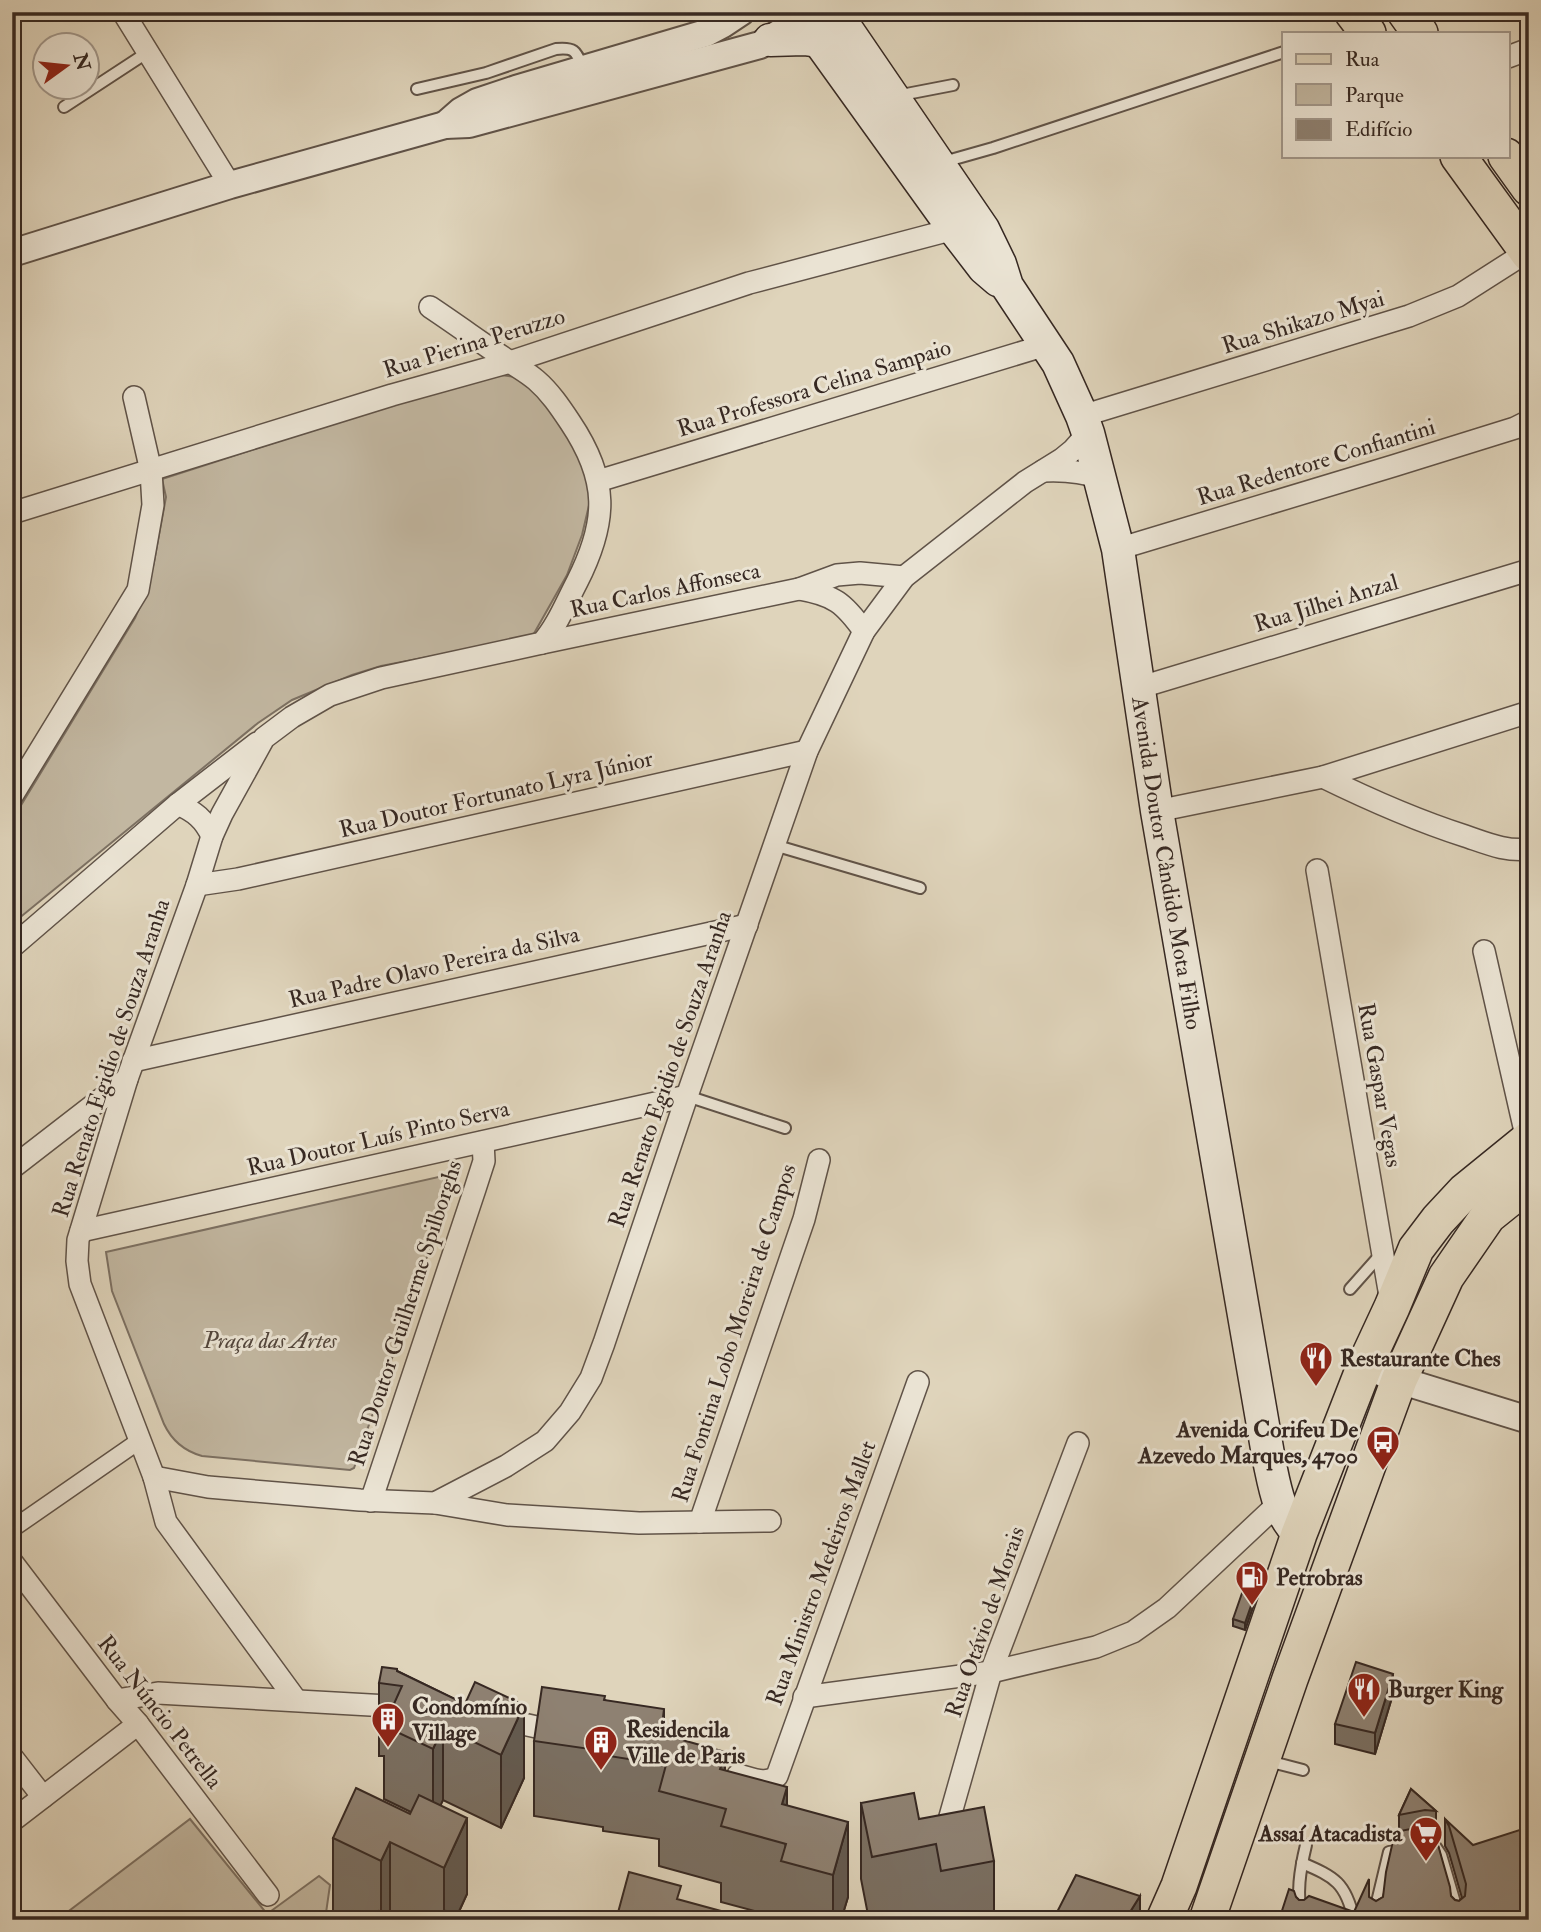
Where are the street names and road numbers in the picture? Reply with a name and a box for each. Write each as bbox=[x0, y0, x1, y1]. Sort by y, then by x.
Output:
street label: Rua Shikazo Myai bbox=[1218, 284, 1388, 360]
street label: Rua Pierina Peruzzo bbox=[380, 302, 568, 384]
street label: Rua Professora Celina Sampaio bbox=[674, 333, 955, 444]
street label: Rua Redentore Confiantini bbox=[1193, 412, 1439, 512]
street label: Rua Carlos Affonseca bbox=[567, 556, 763, 624]
street label: Rua Jilhei Anzal bbox=[1250, 567, 1402, 639]
street label: Avenida Doutor Cândido Mota Filho bbox=[1126, 694, 1209, 1032]
street label: Rua Doutor Fortunato Lyra Júnior bbox=[336, 744, 656, 844]
street label: Rua Renato Egidio de Souza Aranha bbox=[46, 895, 176, 1221]
street label: Rua Renato Egidio de Souza Aranha bbox=[602, 906, 738, 1231]
street label: Rua Padre Olavo Pereira da Silva bbox=[286, 919, 583, 1015]
street label: Rua Gaspar Vegas bbox=[1350, 1001, 1409, 1170]
street label: Rua Doutor Luís Pinto Serva bbox=[244, 1094, 513, 1182]
street label: Rua Doutor Guilherme Spilborghs bbox=[342, 1156, 469, 1470]
street label: Rua Fontina Lobo Moreira de Campos bbox=[665, 1160, 804, 1506]
street label: Rua Ministro Medeiros Mallet bbox=[760, 1437, 882, 1709]
street label: Rua Otávio de Morais bbox=[939, 1523, 1031, 1721]
street label: Rua Núncio Petrella bbox=[91, 1630, 229, 1795]

